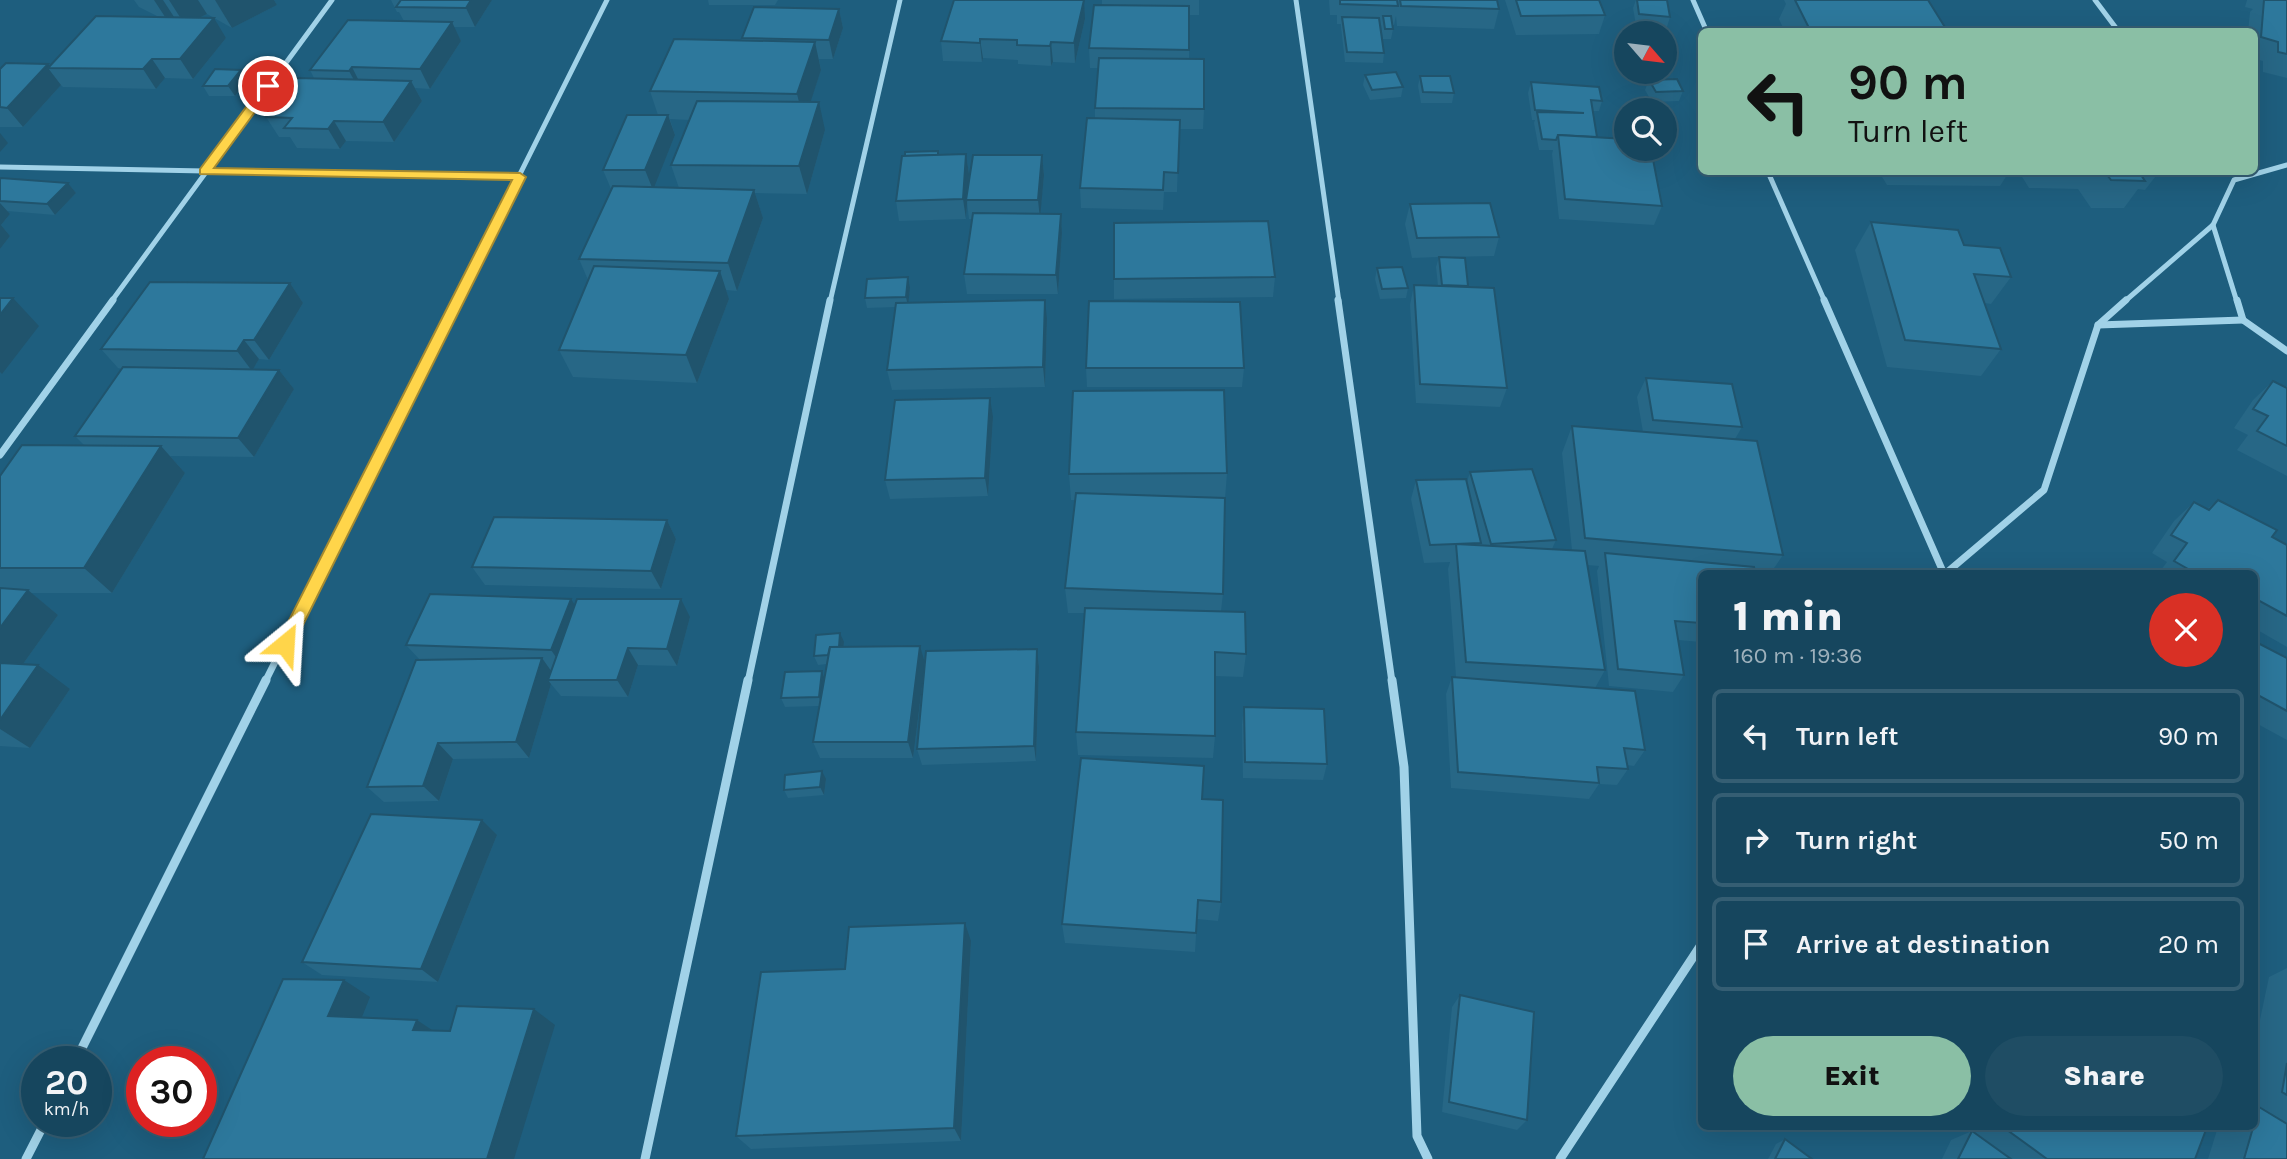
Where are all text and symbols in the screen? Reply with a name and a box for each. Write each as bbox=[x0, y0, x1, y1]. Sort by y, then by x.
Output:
north arrow bbox=[1614, 21, 1676, 84]
map controls bbox=[1614, 21, 1677, 161]
text: 90 m bbox=[1848, 54, 1968, 111]
pin bbox=[238, 56, 298, 116]
icon: left bbox=[1733, 56, 1824, 147]
icon: arrive bbox=[249, 67, 287, 105]
button: search bbox=[1614, 98, 1677, 161]
text: Turn left bbox=[1848, 113, 1968, 150]
text: 1 min bbox=[1733, 591, 1843, 641]
button: close bbox=[2149, 593, 2223, 667]
position arrow bbox=[248, 607, 322, 681]
text: 160 m · 19:36 bbox=[1733, 642, 1862, 669]
icon: left bbox=[1737, 717, 1775, 755]
text: Turn left bbox=[1796, 721, 1898, 752]
text: 90 m bbox=[2158, 721, 2219, 752]
icon: right bbox=[1737, 821, 1775, 859]
text: Turn right bbox=[1796, 825, 1917, 856]
text: 50 m bbox=[2158, 825, 2219, 856]
icon: arrive bbox=[1737, 925, 1775, 963]
text: Arrive at destination bbox=[1796, 929, 2050, 960]
text: 20 m bbox=[2158, 929, 2219, 960]
button: Exit bbox=[1733, 1036, 1971, 1116]
button: Share bbox=[1985, 1036, 2223, 1116]
speed limit sign: 30 bbox=[126, 1046, 217, 1137]
text: 20 bbox=[45, 1062, 88, 1103]
text: km/h bbox=[44, 1098, 89, 1120]

